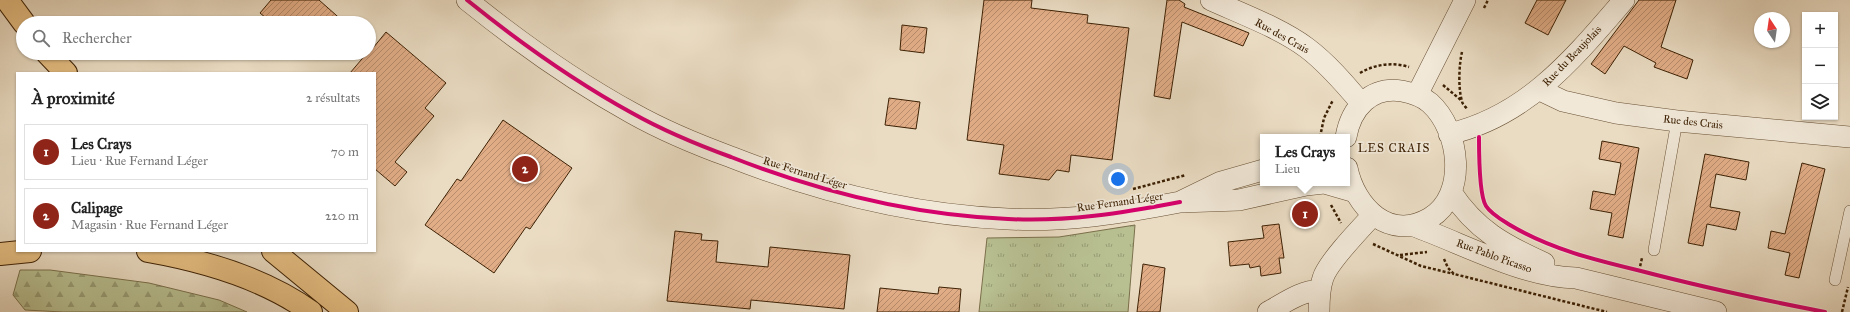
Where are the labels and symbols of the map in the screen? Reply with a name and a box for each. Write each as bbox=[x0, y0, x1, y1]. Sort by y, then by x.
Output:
north arrow bbox=[1754, 12, 1790, 48]
street label: Rue des Crais bbox=[1253, 16, 1311, 56]
street label: Rue du Beaujolais bbox=[1540, 23, 1604, 89]
street label: Rue des Crais bbox=[1662, 112, 1724, 132]
district label: LES CRAIS bbox=[1358, 141, 1430, 155]
pin: 2 bbox=[512, 154, 538, 184]
street label: Rue Fernand Léger bbox=[761, 154, 849, 192]
your location bbox=[1108, 169, 1128, 189]
street label: Rue Fernand Léger bbox=[1076, 189, 1165, 214]
pin: 1 bbox=[1292, 199, 1318, 229]
street label: Rue Pablo Picasso bbox=[1454, 236, 1534, 276]

